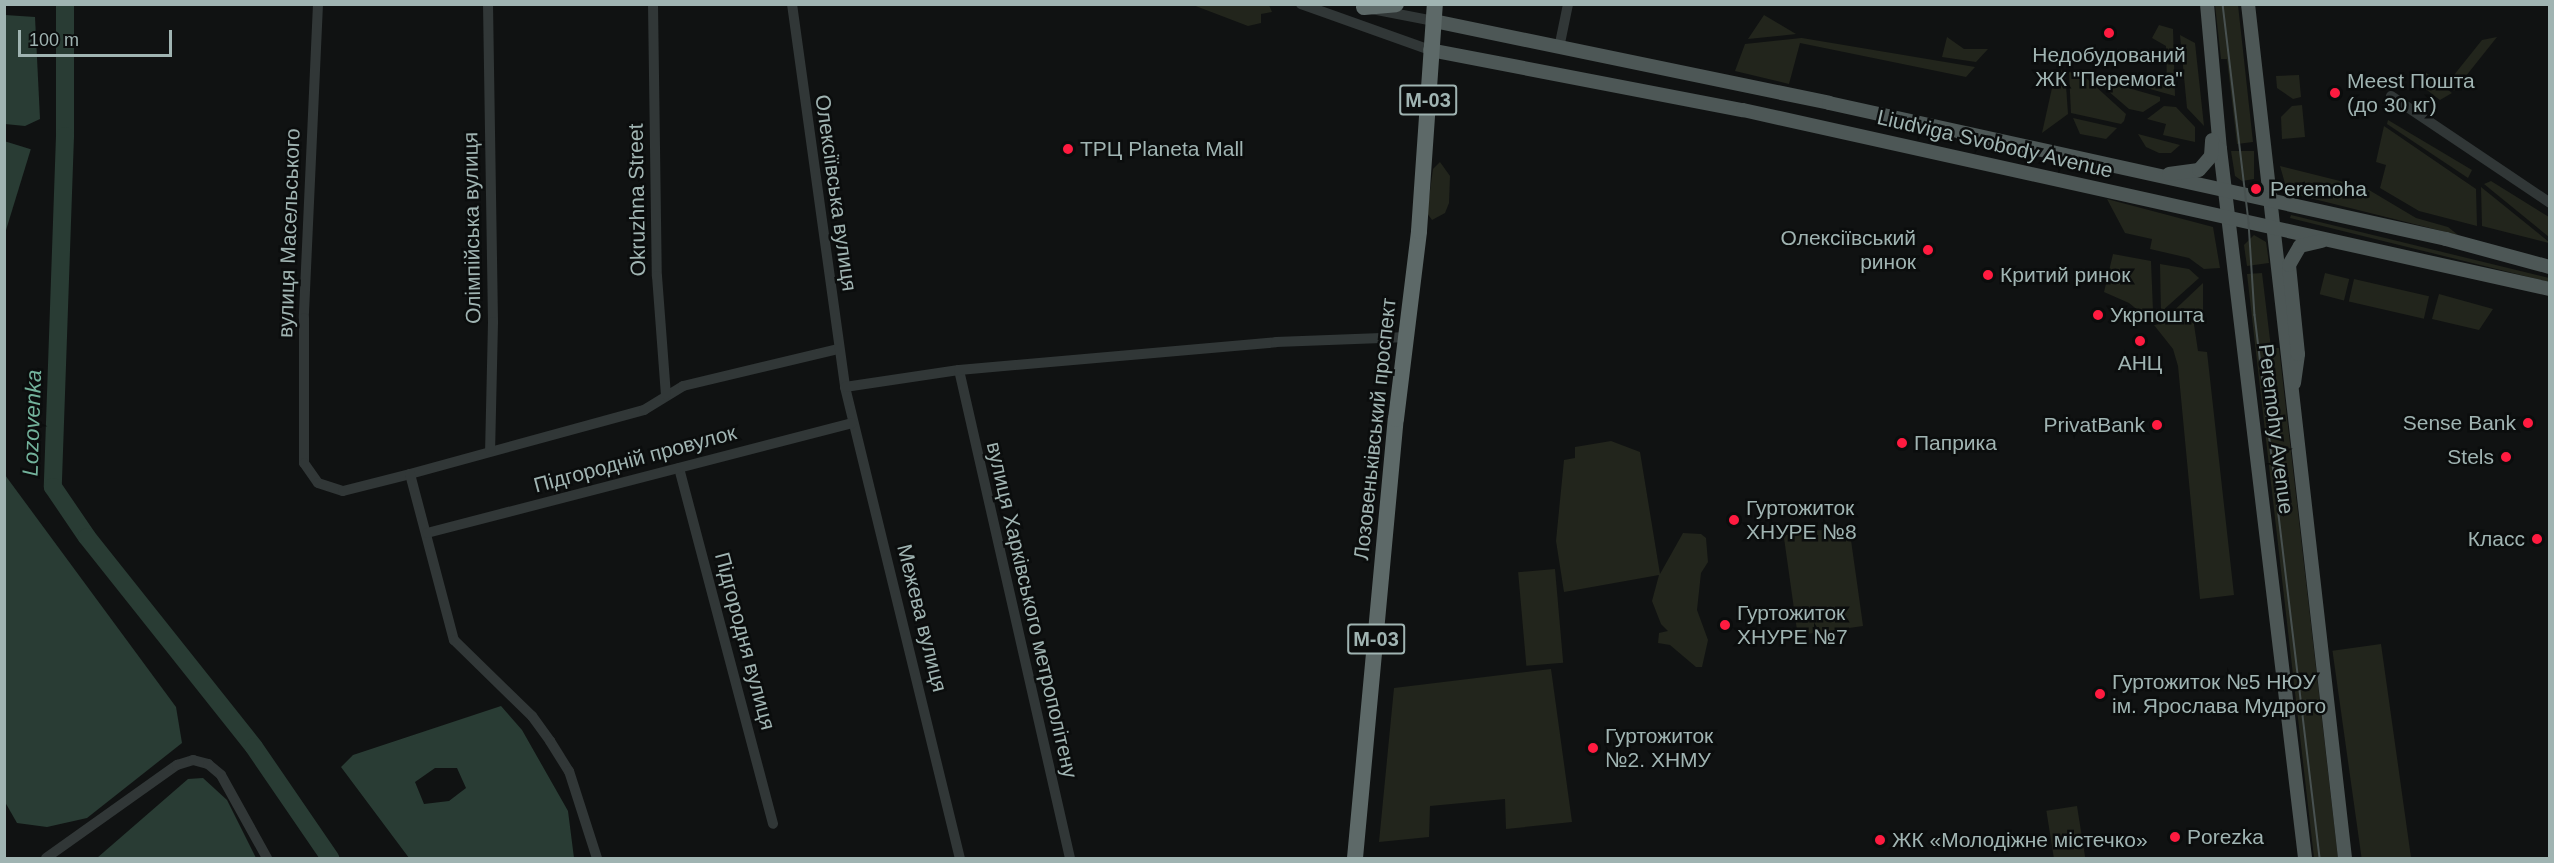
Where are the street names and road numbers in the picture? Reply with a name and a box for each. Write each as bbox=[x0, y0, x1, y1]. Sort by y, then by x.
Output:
road number: М-03 bbox=[1398, 83, 1458, 117]
street label: Олексіївська вулиця bbox=[810, 93, 862, 293]
street label: Liudviga Svobody Avenue bbox=[1874, 104, 2116, 184]
street label: Okruzhna Street bbox=[623, 123, 651, 277]
street label: вулиця Масельського bbox=[273, 128, 305, 338]
street label: Олімпійська вулиця bbox=[458, 132, 486, 324]
street label: Лозовеньківський проспект bbox=[1349, 297, 1401, 561]
street label: Peremohy Avenue bbox=[2253, 342, 2299, 516]
street label: Підгородній провулок bbox=[531, 420, 739, 498]
street label: вулиця Харківського метрополітену bbox=[981, 439, 1083, 781]
street label: Межева вулиця bbox=[891, 541, 953, 695]
street label: Підгородня вулиця bbox=[709, 549, 781, 733]
road number: М-03 bbox=[1346, 622, 1406, 656]

